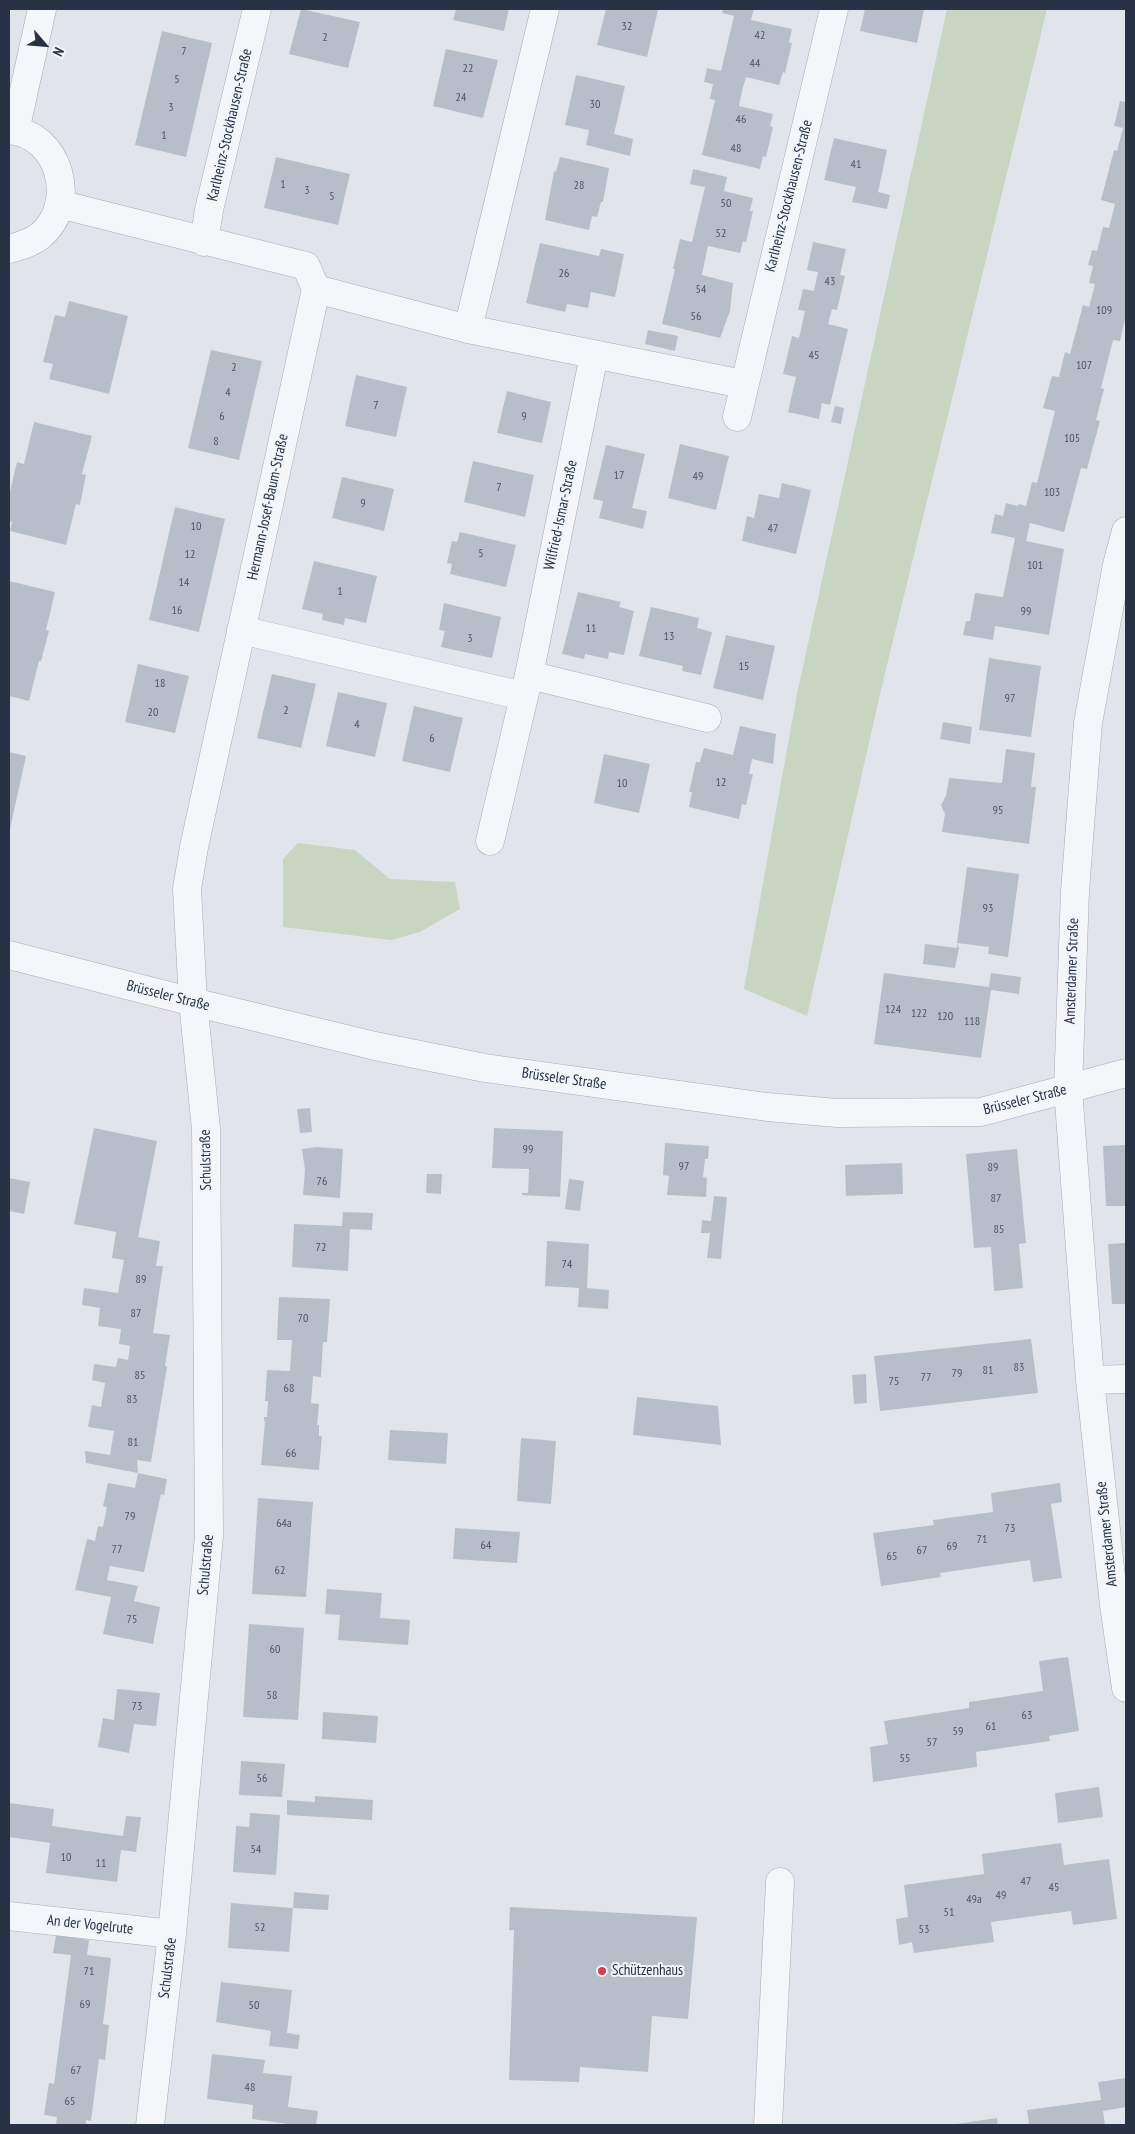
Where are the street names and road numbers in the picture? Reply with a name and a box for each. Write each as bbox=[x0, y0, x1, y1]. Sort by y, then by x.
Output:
street label: Karlheinz-Stockhausen-Straße bbox=[204, 47, 256, 203]
street label: Karlheinz-Stockhausen-Straße bbox=[761, 118, 817, 274]
street label: Hermann-Josef-Baum-Straße bbox=[244, 432, 292, 582]
street label: Wilfried-Ismar-Straße bbox=[541, 458, 581, 572]
street label: Amsterdamer Straße bbox=[1061, 918, 1083, 1024]
street label: Brüsseler Straße bbox=[125, 977, 211, 1015]
street label: Brüsseler Straße bbox=[521, 1064, 607, 1094]
street label: Brüsseler Straße bbox=[982, 1081, 1068, 1119]
street label: Schulstraße bbox=[196, 1129, 216, 1191]
street label: Amsterdamer Straße bbox=[1093, 1480, 1121, 1588]
street label: Schulstraße bbox=[194, 1534, 218, 1596]
street label: An der Vogelrute bbox=[46, 1912, 134, 1938]
street label: Schulstraße bbox=[155, 1937, 181, 1999]

